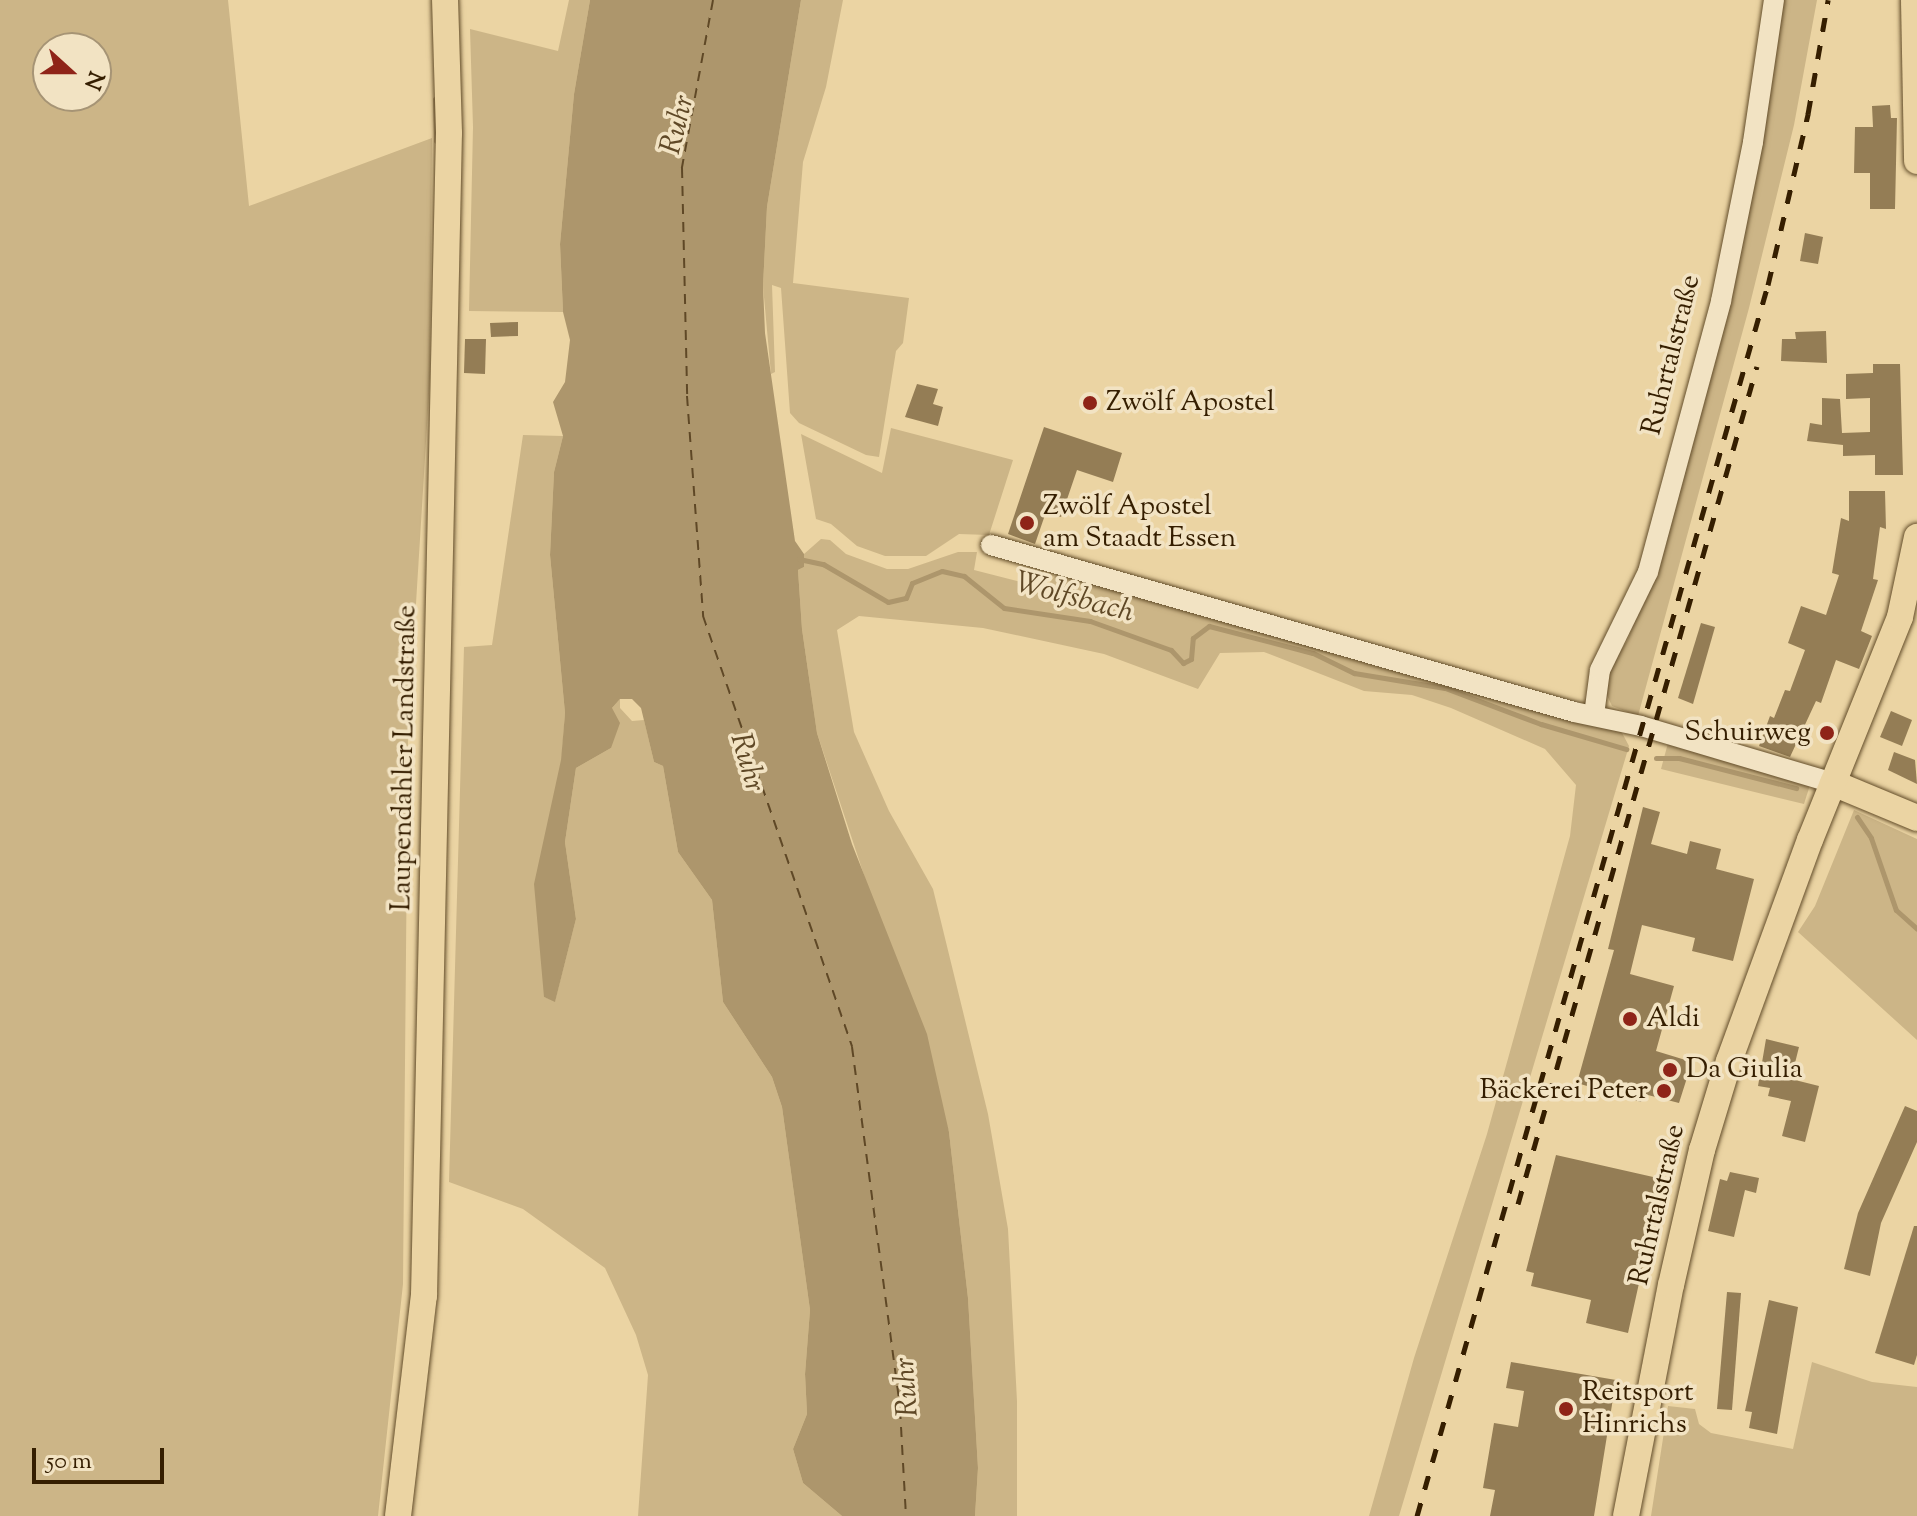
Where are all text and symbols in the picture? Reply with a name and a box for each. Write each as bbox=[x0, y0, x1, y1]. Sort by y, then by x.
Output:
north arrow bbox=[32, 32, 112, 112]
text: N bbox=[74, 66, 111, 94]
water label: Ruhr bbox=[654, 92, 704, 158]
street label: Ruhrtalstraße bbox=[1636, 271, 1708, 439]
place label: Zwölf Apostel bbox=[1106, 386, 1275, 420]
marker: Zwölf Apostel bbox=[1081, 394, 1099, 412]
place label: Zwölf Apostel am Staadt Essen bbox=[1043, 490, 1236, 556]
marker: Zwölf Apostel am Staadt Essen bbox=[1018, 514, 1036, 532]
water label: Wolfsbach bbox=[1011, 566, 1137, 632]
street label: Laupendahler Landstraße bbox=[386, 605, 424, 911]
place label: Schuirweg bbox=[1684, 716, 1811, 750]
marker: Schuirweg bbox=[1818, 724, 1836, 742]
water label: Ruhr bbox=[720, 729, 772, 797]
place label: Aldi bbox=[1646, 1002, 1700, 1036]
marker: Aldi bbox=[1621, 1010, 1639, 1028]
place label: Da Giulia bbox=[1686, 1053, 1803, 1087]
marker: Da Giulia bbox=[1661, 1061, 1679, 1079]
place label: Bäckerei Peter bbox=[1479, 1074, 1648, 1108]
marker: Bäckerei Peter bbox=[1655, 1082, 1673, 1100]
street label: Ruhrtalstraße bbox=[1623, 1121, 1693, 1289]
water label: Ruhr bbox=[888, 1356, 928, 1418]
place label: Reitsport Hinrichs bbox=[1582, 1376, 1694, 1442]
marker: Reitsport Hinrichs bbox=[1557, 1400, 1575, 1418]
scale bar bbox=[36, 1432, 168, 1482]
text: 50 m bbox=[46, 1445, 92, 1479]

